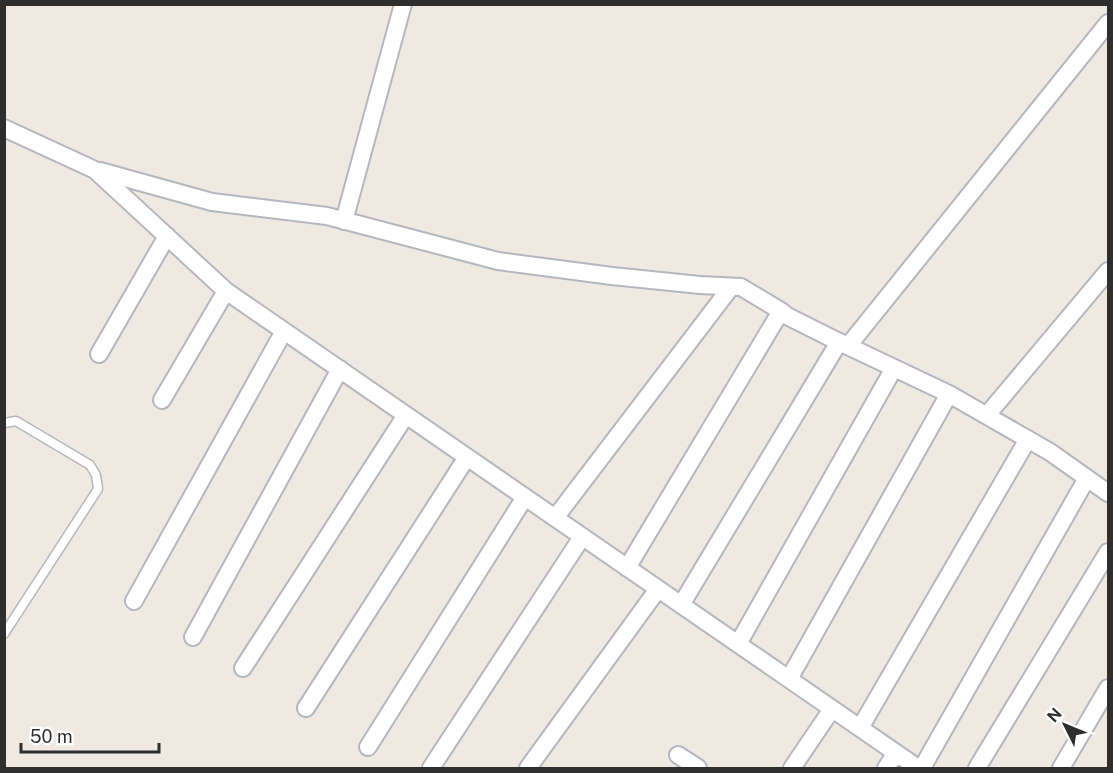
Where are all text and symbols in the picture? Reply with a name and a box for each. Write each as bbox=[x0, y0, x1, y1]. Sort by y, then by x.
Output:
north arrow bbox=[1035, 695, 1095, 755]
text: N bbox=[1043, 704, 1066, 726]
scale bar bbox=[21, 716, 159, 754]
text: 50 m bbox=[30, 726, 73, 747]

